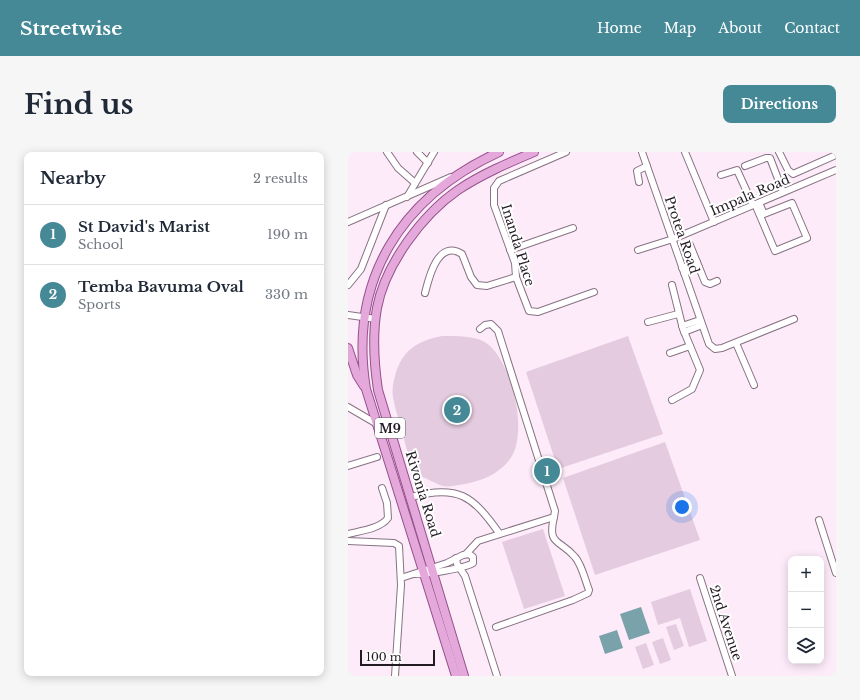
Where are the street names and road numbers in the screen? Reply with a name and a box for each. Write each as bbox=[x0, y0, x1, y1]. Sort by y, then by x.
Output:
street label: Impala Road bbox=[708, 170, 793, 219]
street label: Protea Road bbox=[661, 194, 703, 276]
street label: Inanda Place bbox=[497, 202, 539, 288]
road number: M9 bbox=[375, 418, 405, 438]
street label: Rivonia Road bbox=[402, 449, 444, 540]
street label: 2nd Avenue bbox=[706, 583, 746, 663]

